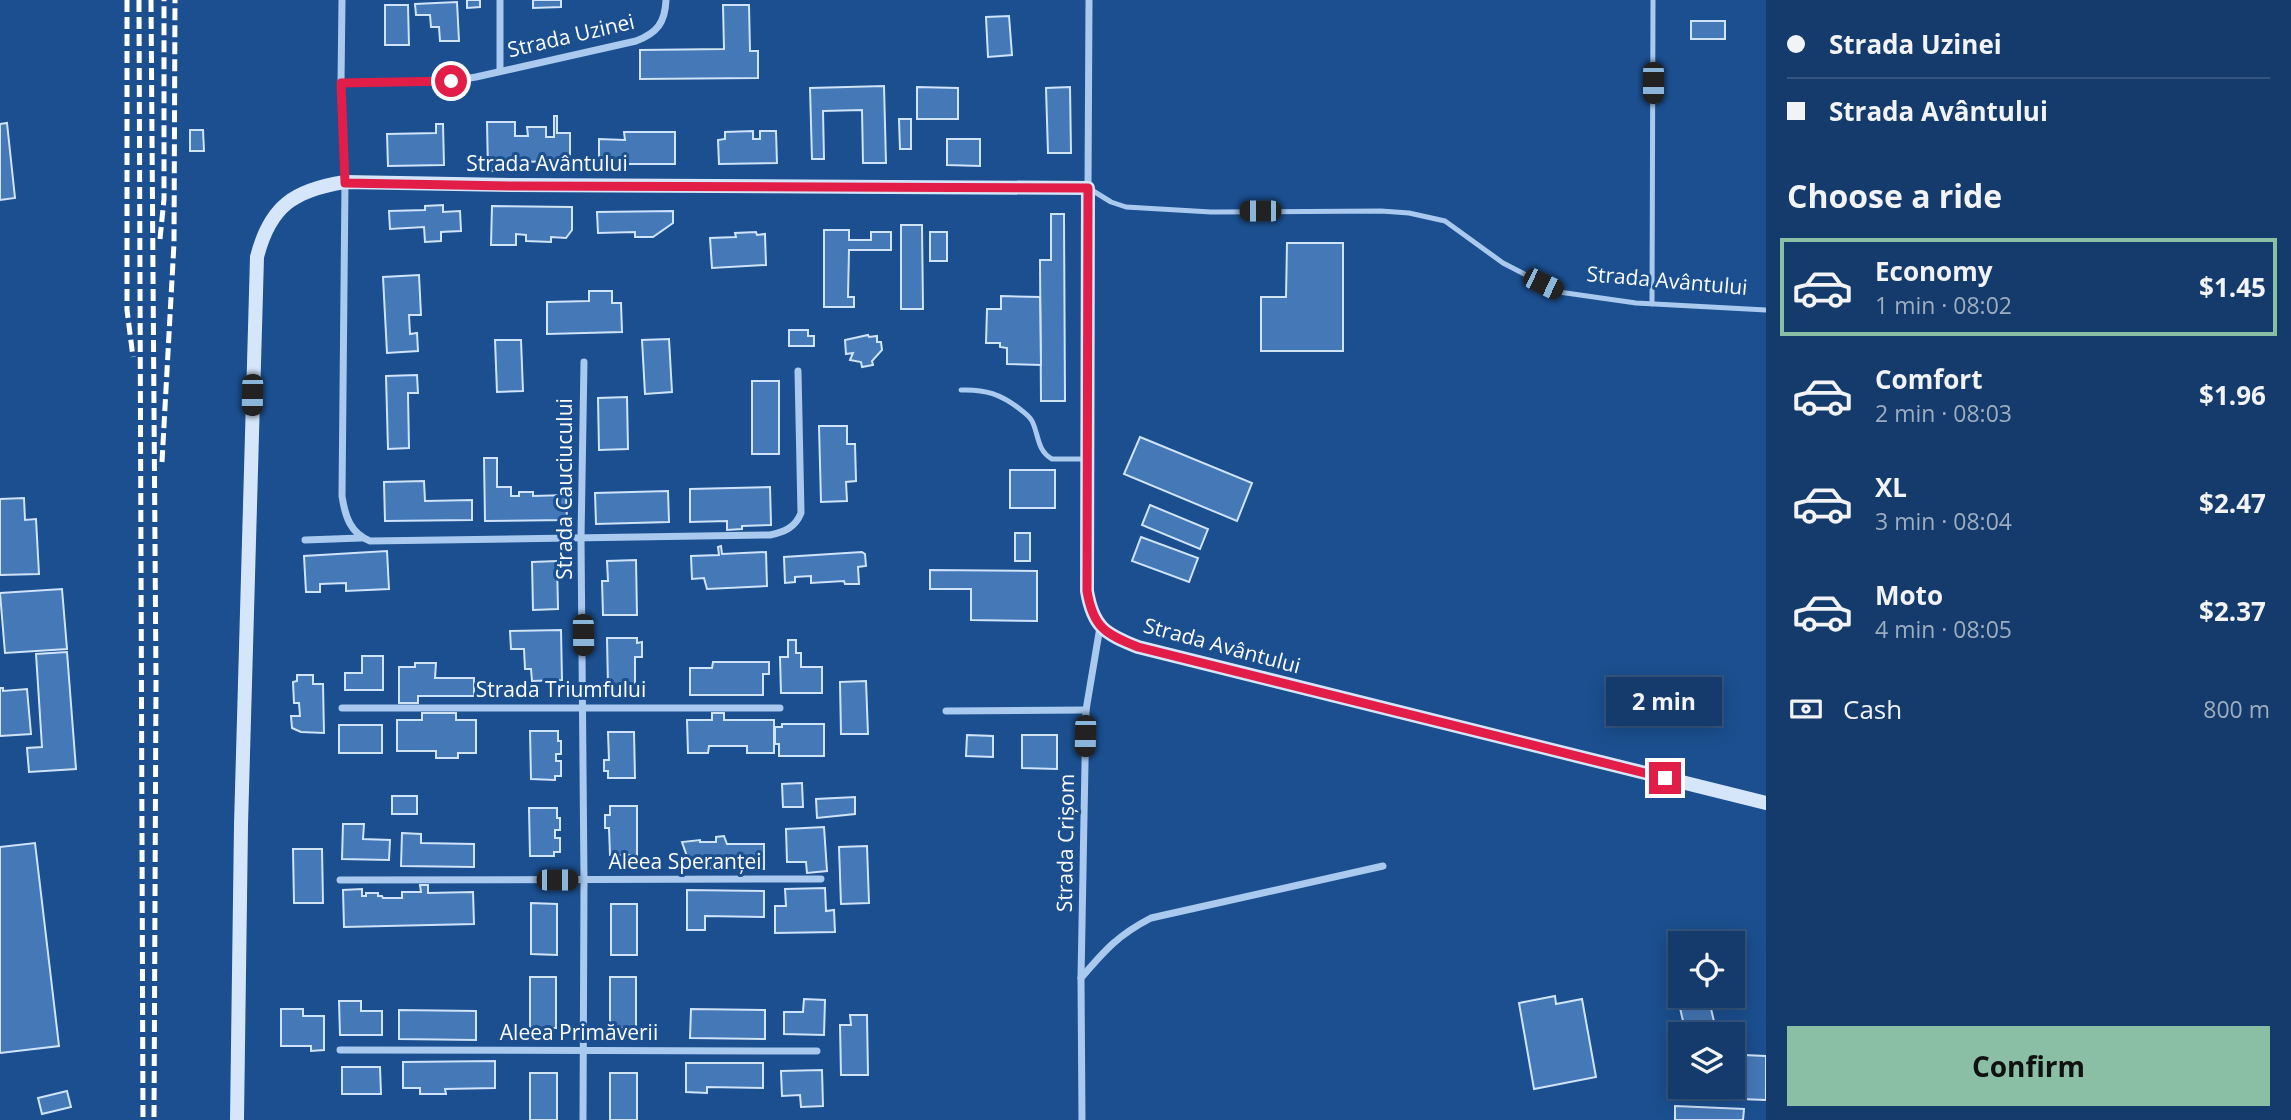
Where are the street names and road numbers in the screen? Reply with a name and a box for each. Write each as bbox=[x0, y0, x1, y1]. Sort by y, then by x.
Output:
street label: Strada Uzinei bbox=[504, 7, 637, 63]
street label: Strada Avântului bbox=[466, 149, 628, 177]
street label: Strada Avântului bbox=[1585, 259, 1749, 301]
street label: Strada Cauciucului bbox=[550, 398, 578, 580]
street label: Strada Avântului bbox=[1141, 611, 1304, 679]
street label: Strada Triumfului bbox=[476, 675, 646, 703]
street label: Strada Crișom bbox=[1050, 774, 1080, 912]
street label: Aleea Speranței bbox=[608, 847, 762, 875]
street label: Aleea Primăverii bbox=[500, 1018, 658, 1046]

